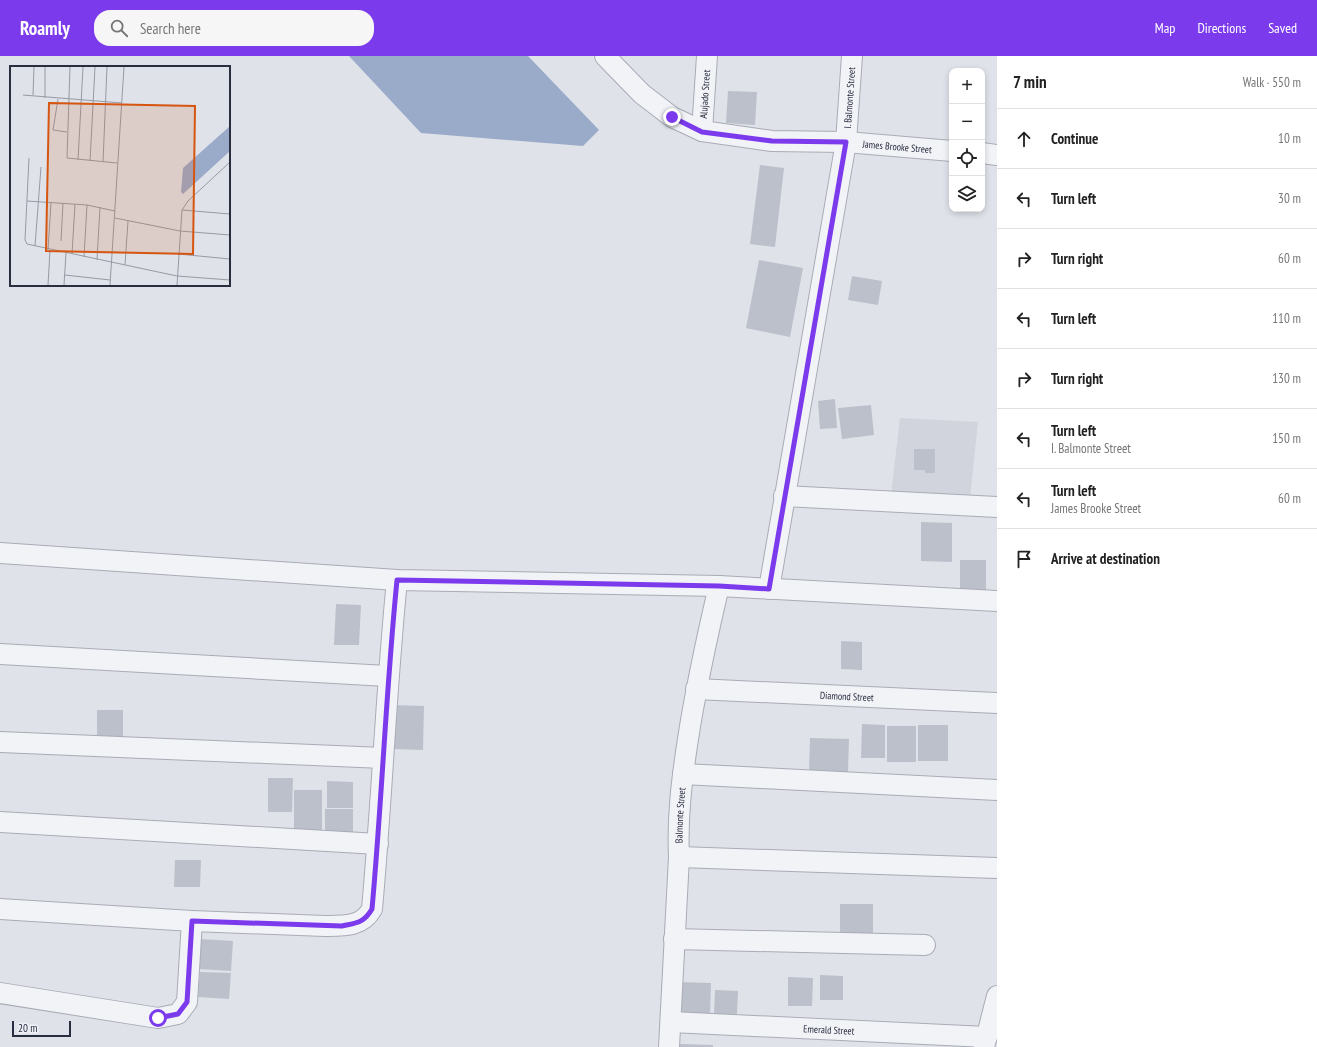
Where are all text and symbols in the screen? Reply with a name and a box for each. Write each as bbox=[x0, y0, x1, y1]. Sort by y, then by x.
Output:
search box bbox=[94, 10, 374, 46]
text: Roamly bbox=[20, 16, 70, 40]
icon: search bbox=[108, 17, 130, 39]
text: Search here bbox=[140, 19, 201, 38]
text: Map bbox=[1155, 19, 1175, 37]
text: Directions bbox=[1197, 19, 1246, 37]
text: Saved bbox=[1268, 19, 1297, 37]
inset map bbox=[10, 66, 230, 286]
street label: I. Balmonte Street bbox=[841, 66, 858, 129]
map controls bbox=[949, 68, 985, 212]
button: + bbox=[949, 68, 985, 104]
street label: Alujado Street bbox=[697, 69, 713, 119]
text: 7 min bbox=[1013, 71, 1047, 93]
text: Walk · 550 m bbox=[1243, 74, 1301, 91]
button: − bbox=[949, 104, 985, 140]
route end bbox=[663, 108, 681, 126]
icon: ahead bbox=[1013, 128, 1035, 150]
text: Continue bbox=[1051, 129, 1098, 148]
text: 10 m bbox=[1278, 130, 1301, 147]
street label: James Brooke Street bbox=[861, 137, 933, 156]
button: locate bbox=[949, 140, 985, 176]
button: layers bbox=[949, 176, 985, 212]
icon: left bbox=[1013, 188, 1035, 210]
text: Turn left bbox=[1051, 189, 1096, 208]
text: 30 m bbox=[1278, 190, 1301, 207]
icon: right bbox=[1013, 248, 1035, 270]
text: Turn right bbox=[1051, 249, 1103, 268]
text: 60 m bbox=[1278, 250, 1301, 267]
icon: left bbox=[1013, 308, 1035, 330]
text: Turn left bbox=[1051, 309, 1096, 328]
text: 110 m bbox=[1272, 310, 1301, 327]
icon: right bbox=[1013, 368, 1035, 390]
text: Turn right bbox=[1051, 369, 1103, 388]
text: 130 m bbox=[1272, 370, 1301, 387]
text: Turn left bbox=[1051, 421, 1096, 440]
icon: left bbox=[1013, 428, 1035, 450]
text: 150 m bbox=[1272, 430, 1301, 447]
text: I. Balmonte Street bbox=[1051, 440, 1131, 457]
text: Turn left bbox=[1051, 481, 1096, 500]
icon: left bbox=[1013, 488, 1035, 510]
text: 60 m bbox=[1278, 490, 1301, 507]
text: James Brooke Street bbox=[1051, 500, 1141, 517]
icon: arrive bbox=[1013, 548, 1035, 570]
text: Arrive at destination bbox=[1051, 549, 1160, 568]
street label: Diamond Street bbox=[820, 689, 874, 704]
street label: Balmonte Street bbox=[673, 787, 688, 843]
route start bbox=[149, 1009, 167, 1027]
scale bar bbox=[12, 1019, 71, 1038]
text: 20 m bbox=[18, 1021, 37, 1035]
street label: Emerald Street bbox=[803, 1022, 855, 1038]

